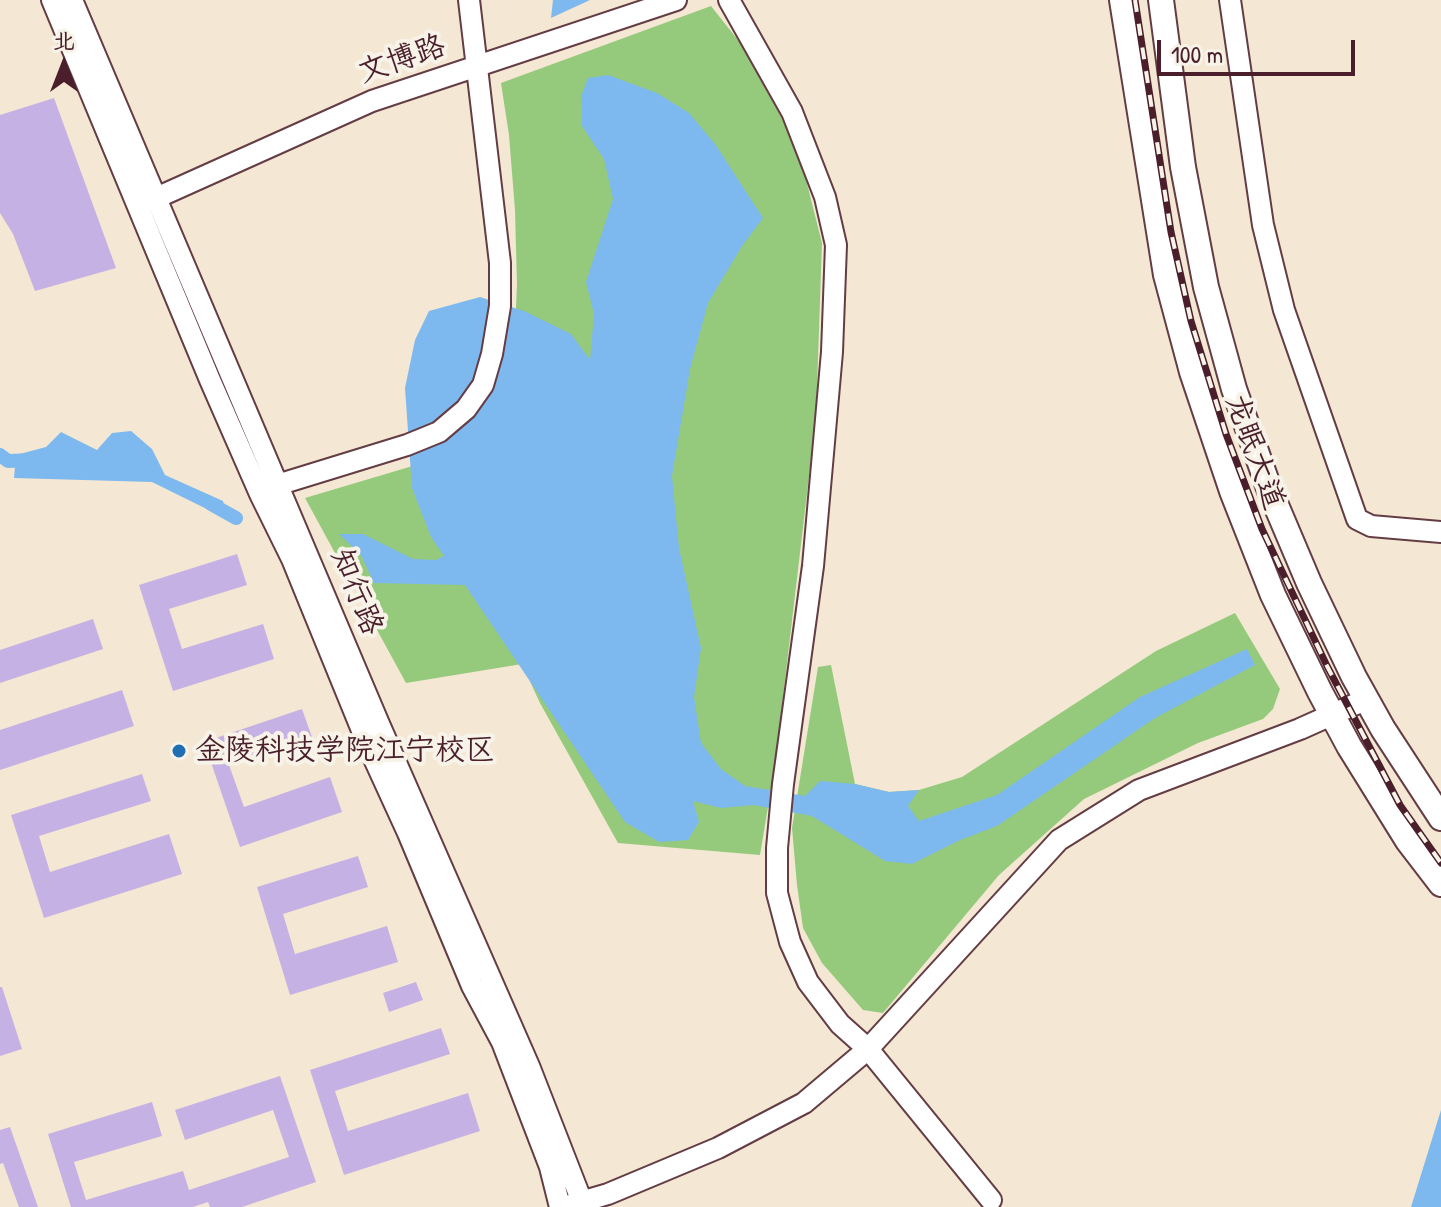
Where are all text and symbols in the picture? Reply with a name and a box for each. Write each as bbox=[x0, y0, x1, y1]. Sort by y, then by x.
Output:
north arrow bbox=[24, 24, 104, 104]
scale bar bbox=[1161, 24, 1359, 74]
text: 北 bbox=[53, 25, 75, 55]
street label: 文博路 bbox=[354, 28, 450, 92]
text: 100 m bbox=[1171, 38, 1223, 70]
street label: 龙眠大道 bbox=[1217, 389, 1291, 515]
street label: 知行路 bbox=[322, 544, 390, 640]
place label: 金陵科技学院江宁校区 bbox=[195, 733, 495, 769]
marker: 金陵科技学院江宁校区 bbox=[170, 742, 188, 760]

